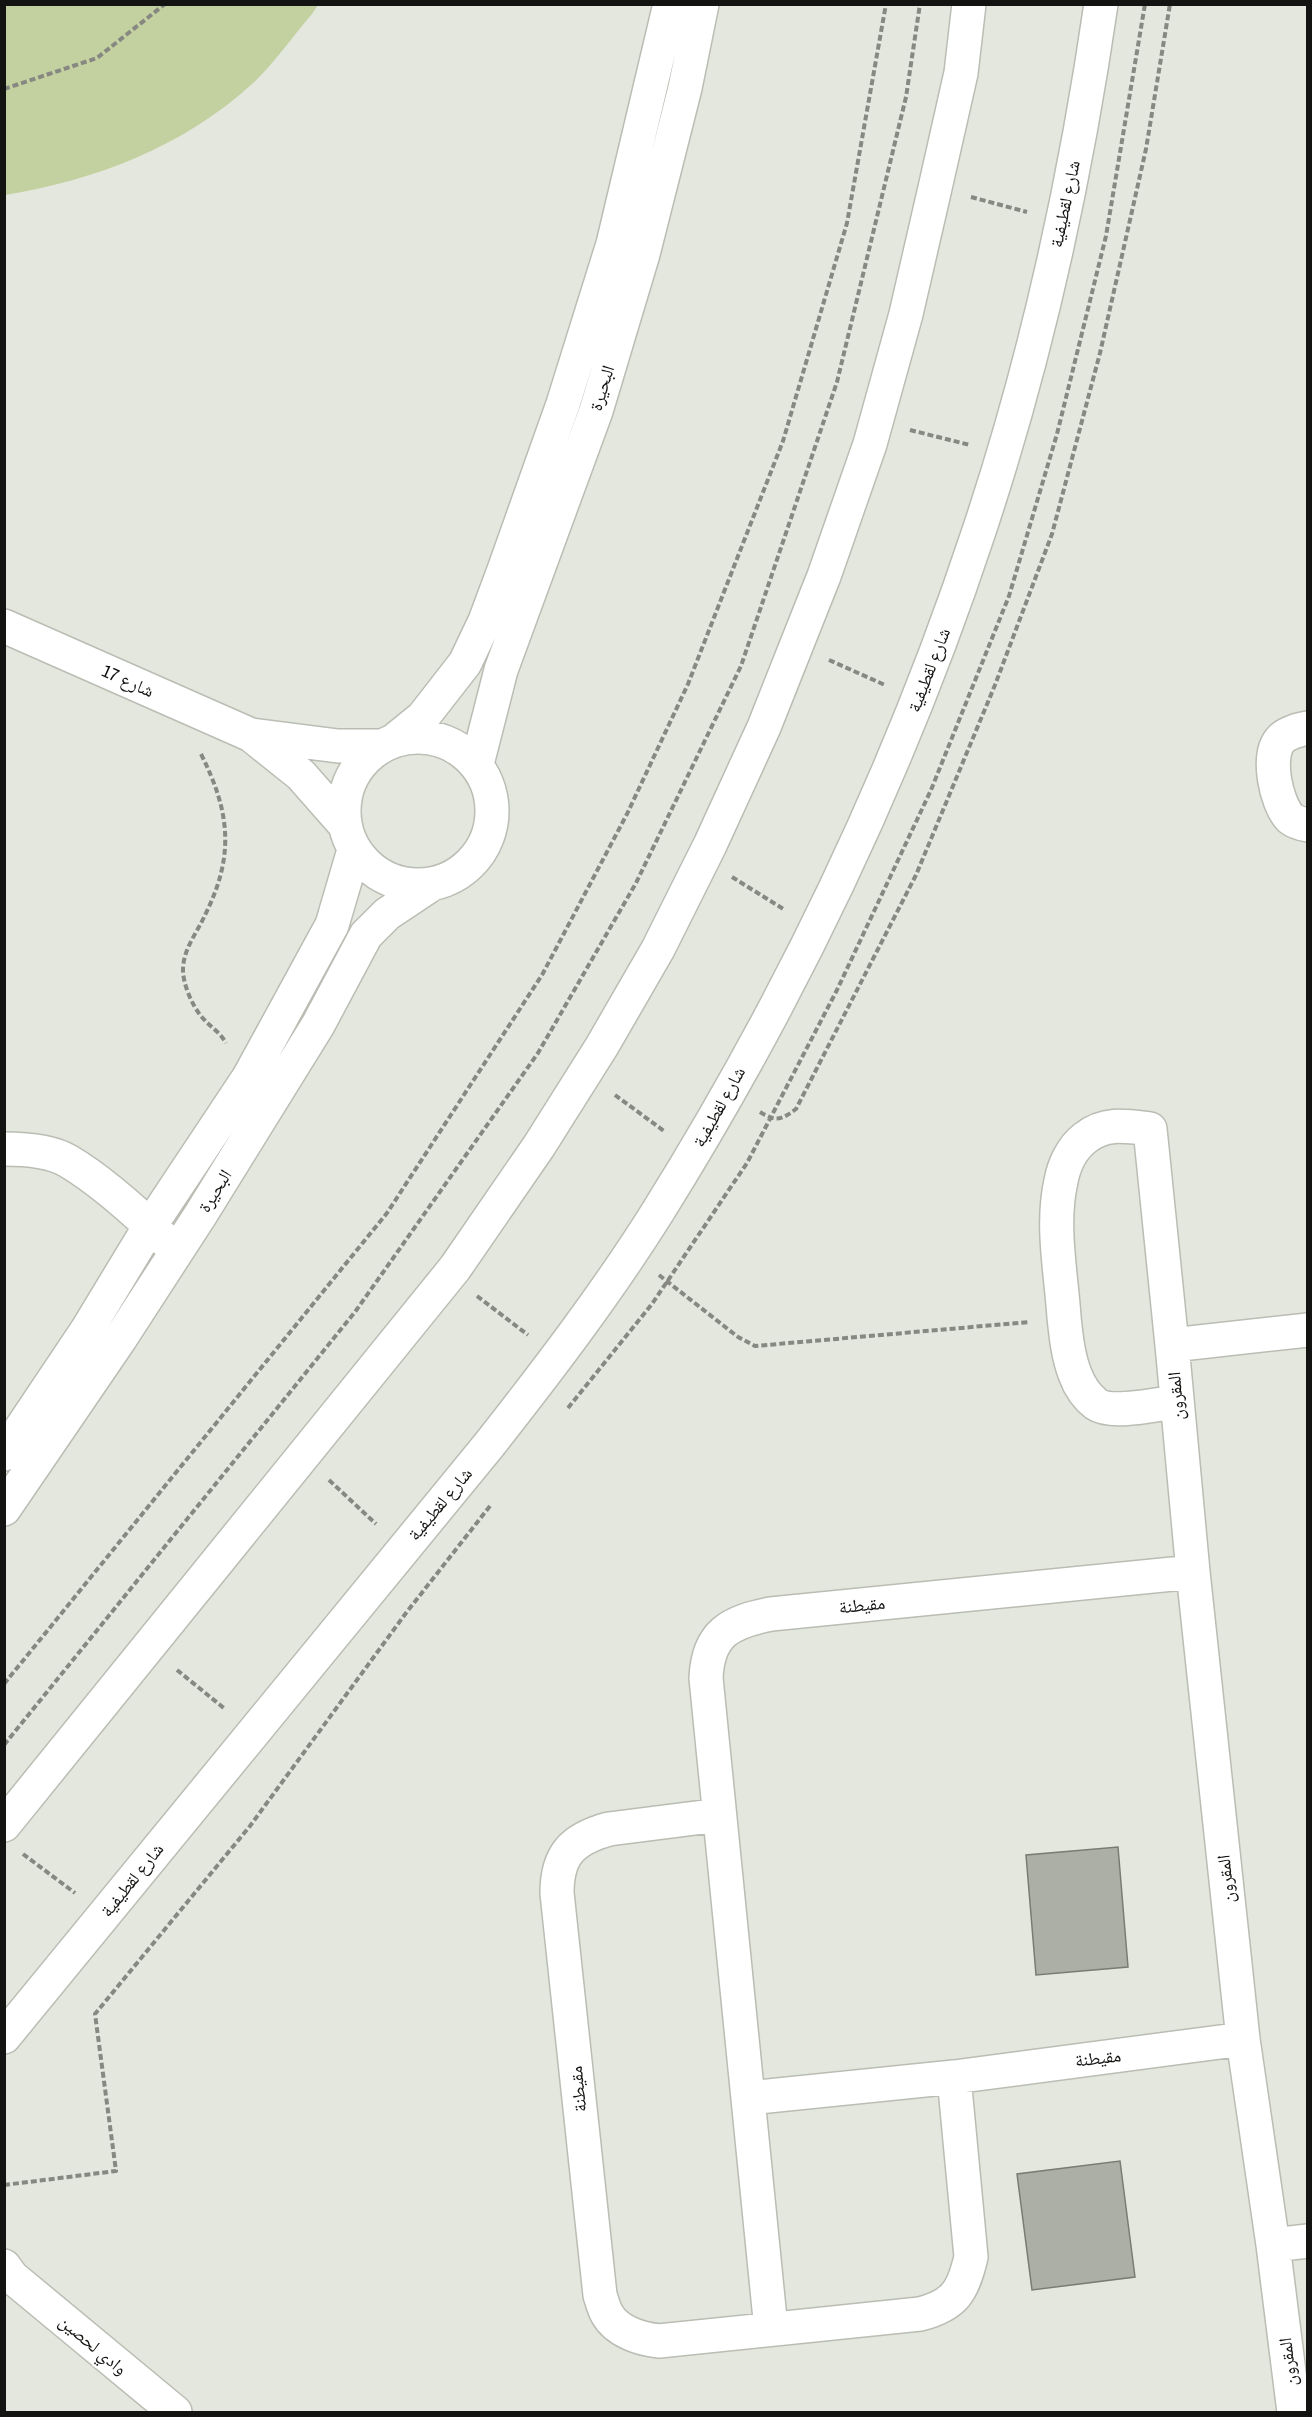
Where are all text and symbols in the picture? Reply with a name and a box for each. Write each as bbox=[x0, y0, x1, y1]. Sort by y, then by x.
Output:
street label: شارع لقطيفية bbox=[1043, 158, 1086, 250]
street label: البحيرة bbox=[583, 362, 620, 414]
street label: شارع لقطيفية bbox=[901, 624, 956, 716]
street label: شارع 17 bbox=[98, 658, 158, 703]
street label: شارع لقطيفية bbox=[686, 1062, 751, 1152]
street label: البحيرة bbox=[192, 1164, 237, 1217]
street label: المقرون bbox=[1161, 1371, 1190, 1421]
street label: شارع لقطيفية bbox=[402, 1462, 478, 1546]
street label: مقيطنة bbox=[838, 1590, 886, 1619]
street label: شارع لقطيفية bbox=[94, 1837, 169, 1922]
street label: المقرون bbox=[1211, 1854, 1240, 1905]
street label: مقيطنة bbox=[1073, 2042, 1122, 2073]
street label: مقيطنة bbox=[563, 2065, 592, 2113]
street label: وادي لحصين bbox=[52, 2309, 133, 2383]
street label: المقرون bbox=[1272, 2336, 1303, 2388]

